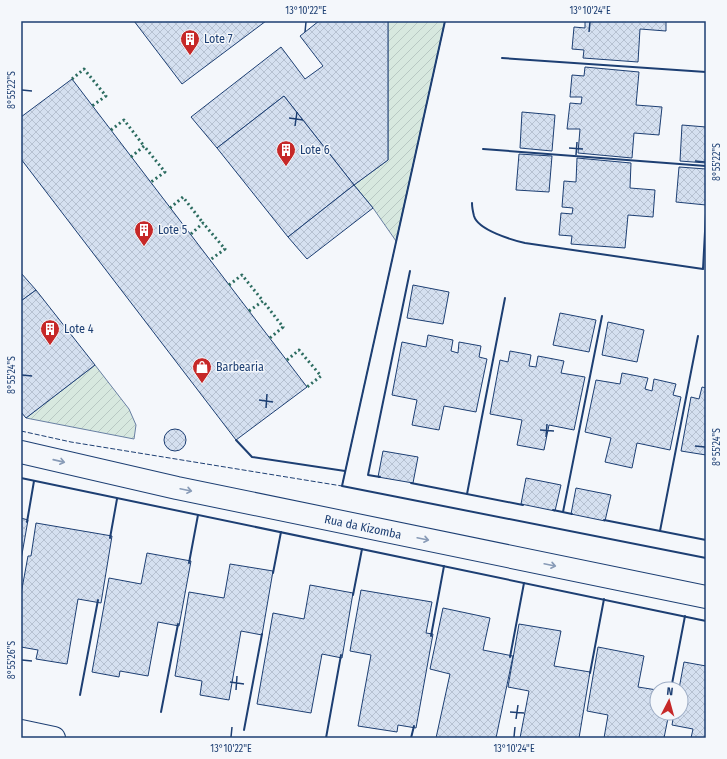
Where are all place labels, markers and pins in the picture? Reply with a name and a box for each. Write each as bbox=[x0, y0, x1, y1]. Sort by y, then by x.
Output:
building icon: Lote 7 bbox=[179, 28, 201, 56]
place label: Lote 7 bbox=[204, 32, 233, 46]
building icon: Lote 6 bbox=[275, 139, 297, 167]
place label: Lote 6 bbox=[300, 143, 330, 157]
building icon: Lote 5 bbox=[133, 219, 155, 247]
place label: Lote 5 bbox=[158, 223, 188, 237]
building icon: Lote 4 bbox=[39, 318, 61, 346]
place label: Lote 4 bbox=[64, 322, 94, 336]
shop icon: Barbearia bbox=[191, 356, 213, 384]
place label: Barbearia bbox=[216, 360, 264, 374]

